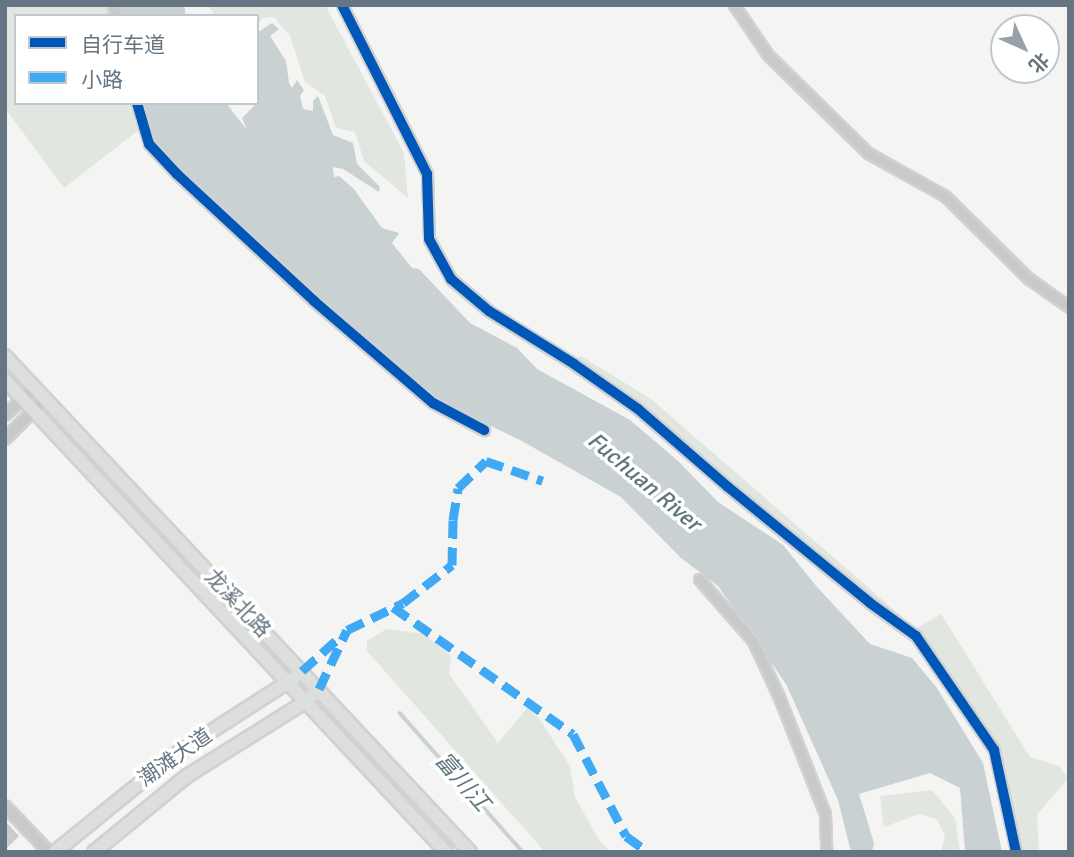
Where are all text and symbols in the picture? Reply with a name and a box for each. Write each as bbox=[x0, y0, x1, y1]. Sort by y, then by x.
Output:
legend bbox=[14, 14, 259, 105]
north arrow bbox=[990, 14, 1060, 84]
text: 自行车道 bbox=[81, 32, 165, 58]
text: 北 bbox=[1023, 47, 1054, 78]
text: 小路 bbox=[81, 67, 123, 93]
water label: Fuchuan River bbox=[582, 427, 706, 537]
street label: 龙溪北路 bbox=[200, 564, 276, 642]
street label: 潮滩大道 bbox=[133, 723, 217, 791]
water label: 富川江 bbox=[429, 747, 495, 817]

